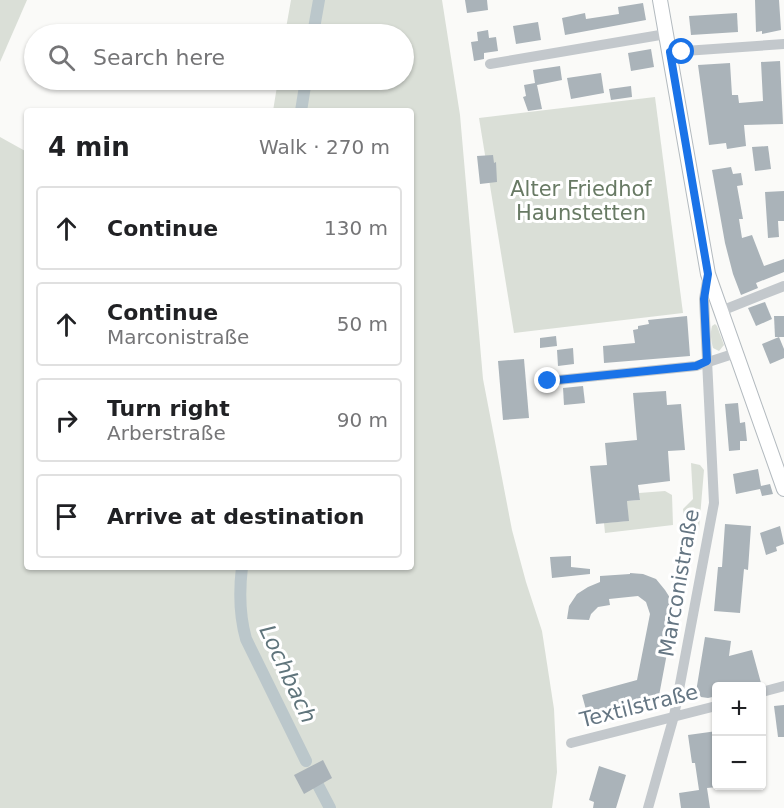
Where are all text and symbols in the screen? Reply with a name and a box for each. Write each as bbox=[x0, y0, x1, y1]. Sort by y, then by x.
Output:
search box bbox=[24, 24, 414, 90]
route start bbox=[668, 38, 694, 64]
icon: search bbox=[45, 41, 78, 74]
text: Search here bbox=[93, 45, 225, 70]
text: 4 min bbox=[48, 132, 130, 162]
text: Walk · 270 m bbox=[259, 135, 390, 159]
park label: Alter Friedhof Haunstetten bbox=[510, 177, 652, 225]
icon: ahead bbox=[50, 212, 83, 245]
text: Continue bbox=[107, 216, 218, 241]
text: 130 m bbox=[324, 216, 388, 240]
text: Continue bbox=[107, 300, 218, 325]
icon: ahead bbox=[50, 308, 83, 341]
text: 50 m bbox=[337, 312, 388, 336]
text: Marconistraße bbox=[107, 325, 249, 349]
route end bbox=[534, 367, 560, 393]
text: Turn right bbox=[107, 396, 230, 421]
icon: right bbox=[50, 404, 83, 437]
text: 90 m bbox=[337, 408, 388, 432]
text: Arberstraße bbox=[107, 421, 226, 445]
icon: arrive bbox=[50, 500, 83, 533]
text: Arrive at destination bbox=[107, 504, 364, 529]
street label: Marconistraße bbox=[654, 507, 704, 659]
water label: Lochbach bbox=[254, 621, 322, 727]
street label: Textilstraße bbox=[576, 680, 701, 733]
map controls bbox=[712, 682, 766, 790]
button: + bbox=[712, 682, 766, 736]
button: − bbox=[712, 736, 766, 790]

